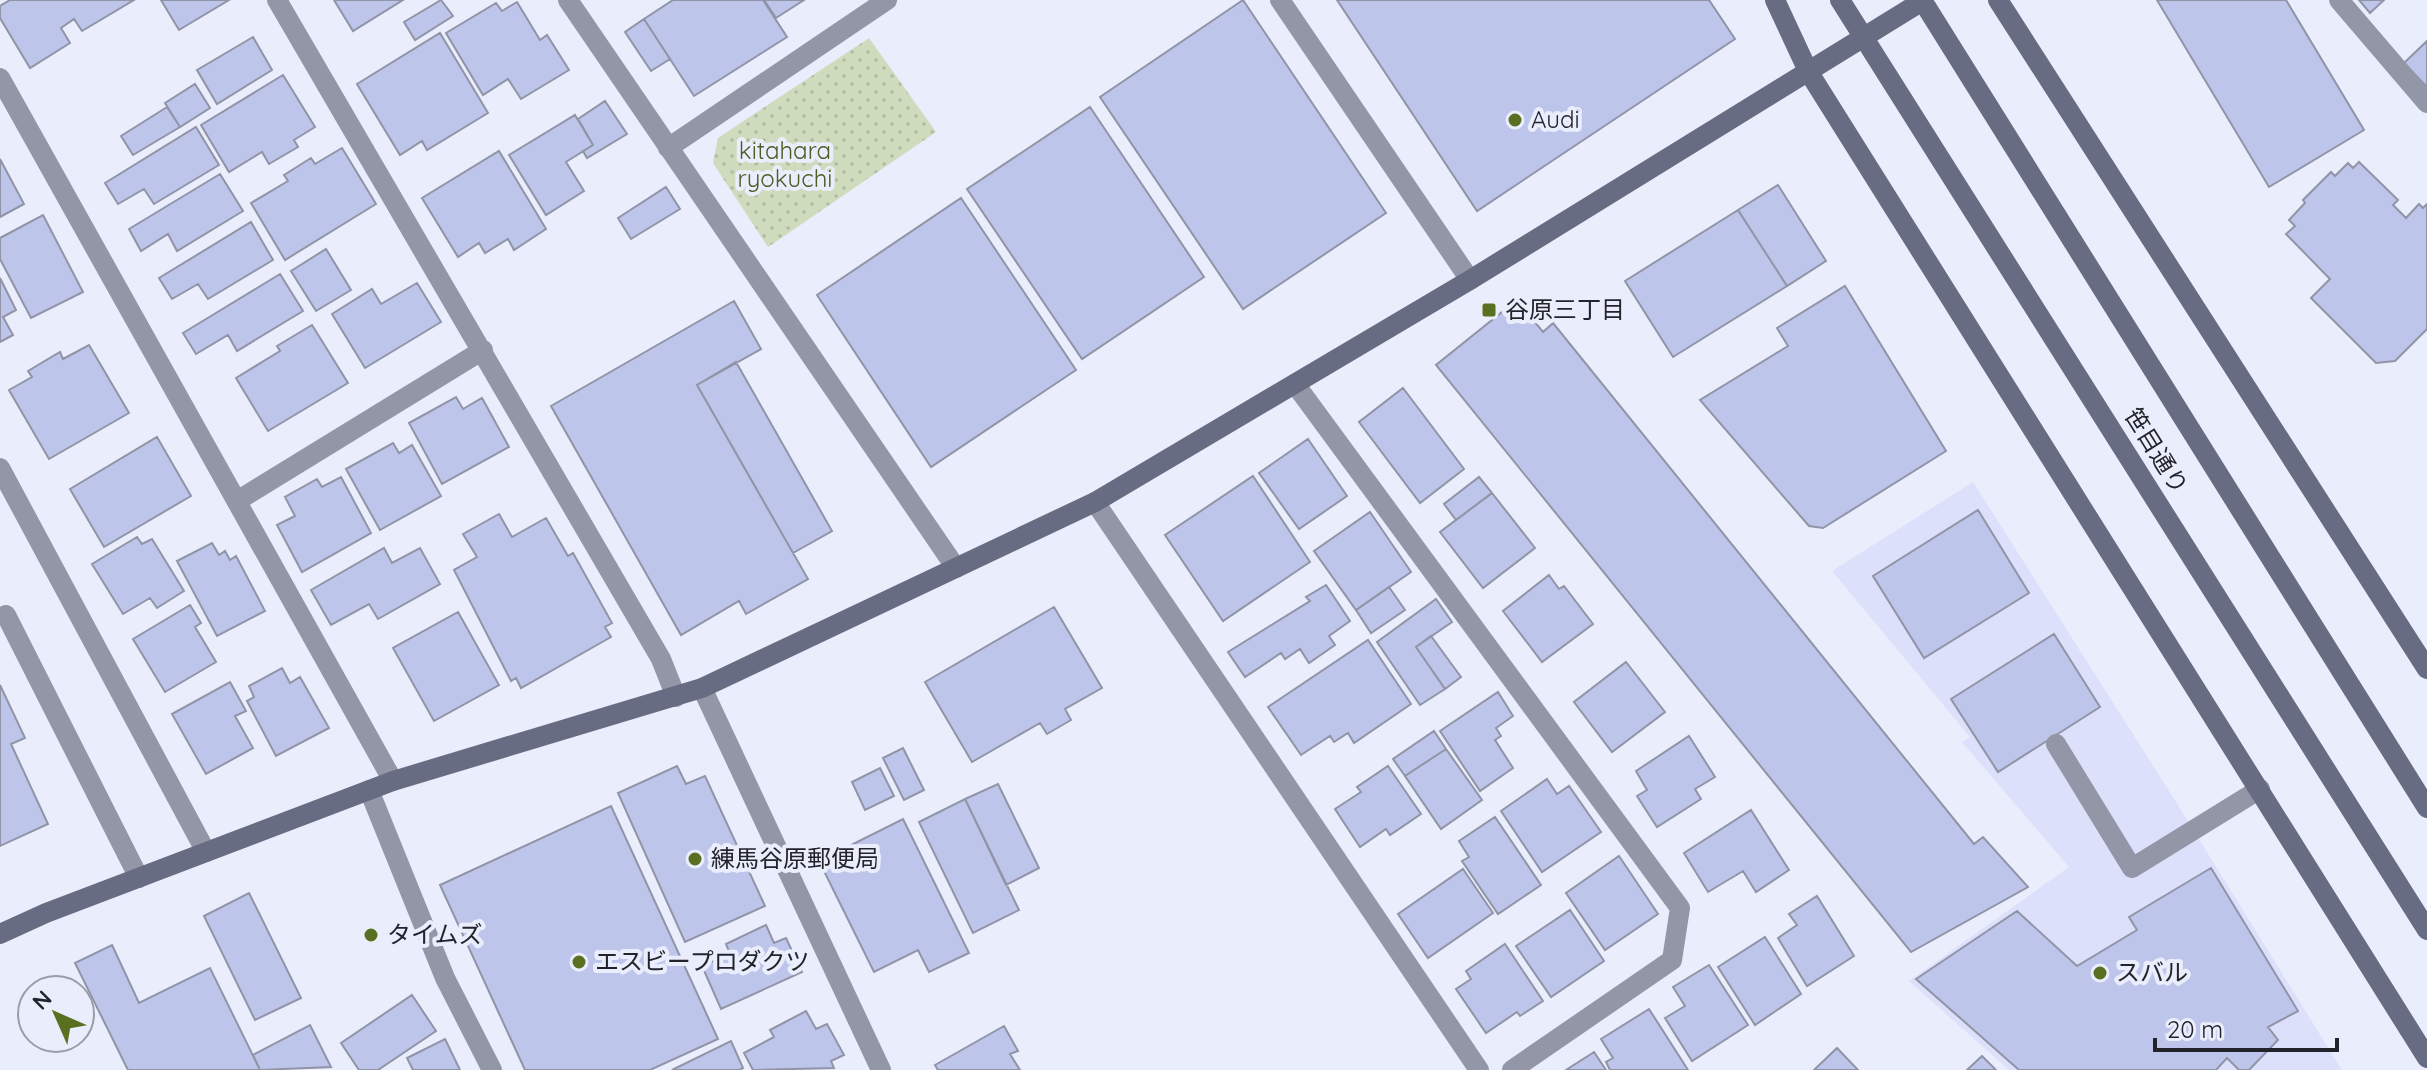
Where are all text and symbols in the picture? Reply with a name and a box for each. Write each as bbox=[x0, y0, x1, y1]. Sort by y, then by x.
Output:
place label: Audi bbox=[1531, 104, 1580, 134]
marker: Audi bbox=[1506, 111, 1524, 129]
park label: kitahara ryokuchi bbox=[738, 135, 832, 193]
place label: 谷原三丁目 bbox=[1505, 294, 1625, 324]
marker: 谷原三丁目 bbox=[1480, 301, 1498, 319]
street label: 笹目通り bbox=[2119, 402, 2195, 499]
place label: 練馬谷原郵便局 bbox=[711, 843, 879, 873]
marker: 練馬谷原郵便局 bbox=[686, 850, 704, 868]
place label: タイムズ bbox=[387, 919, 483, 949]
marker: タイムズ bbox=[362, 926, 380, 944]
place label: エスビープロダクツ bbox=[595, 946, 810, 976]
marker: エスビープロダクツ bbox=[570, 953, 588, 971]
place label: スバル bbox=[2116, 957, 2188, 987]
marker: スバル bbox=[2091, 964, 2109, 982]
north arrow bbox=[16, 974, 96, 1054]
text: N bbox=[26, 984, 57, 1015]
scale bar bbox=[2155, 1002, 2337, 1052]
text: 20 m bbox=[2167, 1014, 2223, 1044]

